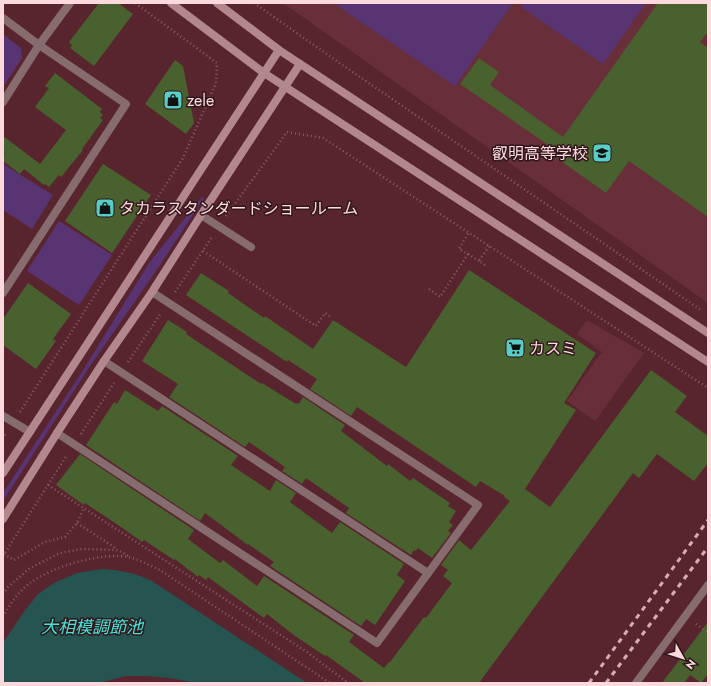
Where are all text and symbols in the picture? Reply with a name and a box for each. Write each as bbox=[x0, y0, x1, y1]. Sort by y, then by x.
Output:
shop icon: zele bbox=[162, 89, 184, 111]
place label: zele bbox=[187, 89, 214, 112]
place label: 叡明高等学校 bbox=[492, 142, 588, 165]
school or university icon: 叡明高等学校 bbox=[591, 142, 613, 164]
shop icon: タカラスタンダードショールーム bbox=[94, 197, 116, 219]
place label: タカラスタンダードショールーム bbox=[119, 197, 358, 220]
supermarket icon: カスミ bbox=[504, 337, 526, 359]
place label: カスミ bbox=[529, 337, 577, 360]
water label: 大相模調節池 bbox=[41, 615, 145, 639]
north arrow bbox=[663, 638, 703, 678]
text: N bbox=[682, 656, 700, 673]

